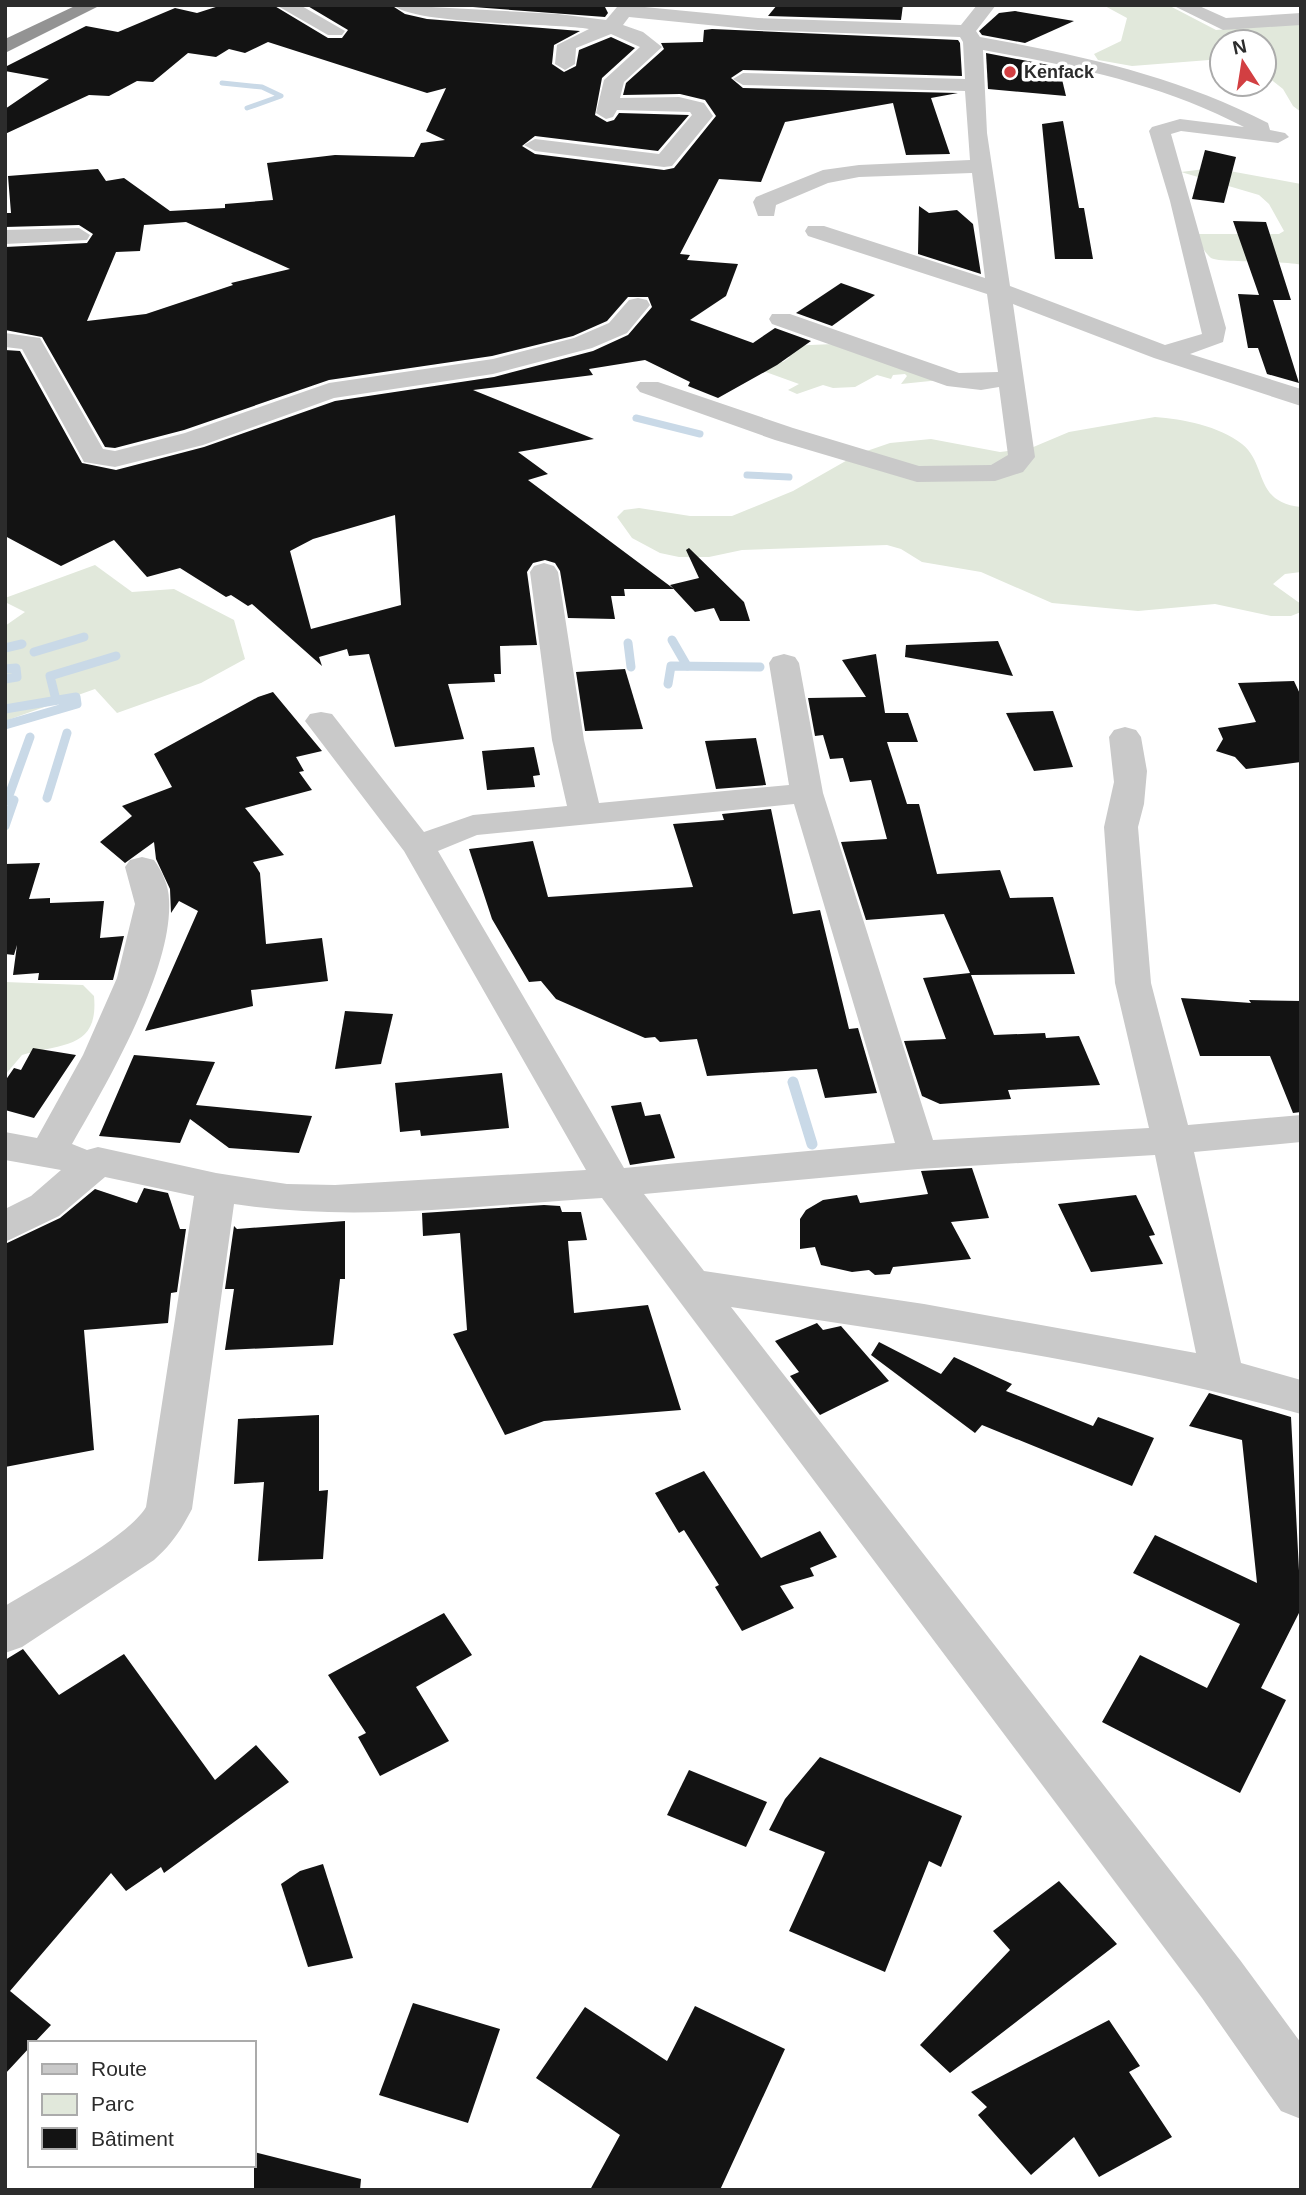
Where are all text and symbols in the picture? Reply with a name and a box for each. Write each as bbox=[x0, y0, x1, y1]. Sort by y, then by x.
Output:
north arrow bbox=[1208, 28, 1278, 98]
text: N bbox=[1231, 35, 1248, 59]
place label: Kenfack bbox=[1024, 62, 1095, 82]
marker: Kenfack bbox=[1002, 64, 1018, 80]
legend bbox=[28, 2041, 256, 2167]
text: Route bbox=[91, 2057, 147, 2080]
text: Parc bbox=[91, 2092, 134, 2115]
text: Bâtiment bbox=[91, 2127, 174, 2150]

